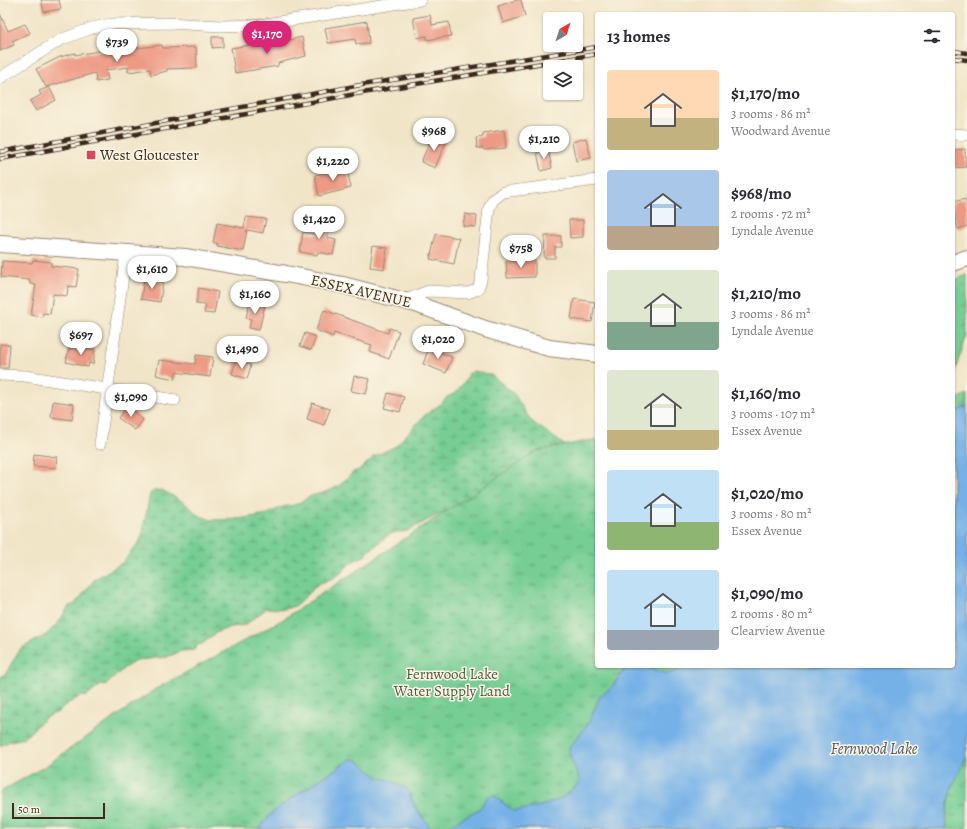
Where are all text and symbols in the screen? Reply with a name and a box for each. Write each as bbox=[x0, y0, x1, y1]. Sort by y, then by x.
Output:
north arrow bbox=[543, 12, 583, 52]
map controls bbox=[543, 12, 583, 100]
pin: $1,170 bbox=[234, 21, 300, 55]
text: $1,170 bbox=[252, 25, 282, 42]
text: 13 homes bbox=[607, 25, 670, 48]
icon: filters bbox=[921, 25, 943, 47]
pin: $739 bbox=[93, 29, 141, 63]
text: $739 bbox=[105, 33, 129, 50]
button: layers bbox=[543, 60, 583, 100]
text: $1,170/mo bbox=[731, 82, 800, 105]
icon: home bbox=[639, 86, 687, 134]
text: 3 rooms · 86 m² bbox=[731, 105, 811, 122]
pin: $968 bbox=[410, 118, 458, 152]
text: $968 bbox=[422, 122, 446, 139]
text: Woodward Avenue bbox=[731, 122, 830, 139]
pin: $1,210 bbox=[511, 126, 577, 160]
text: $1,210 bbox=[528, 130, 560, 147]
place label: West Gloucester bbox=[99, 145, 199, 165]
pin: $1,220 bbox=[300, 148, 366, 182]
marker: West Gloucester bbox=[85, 149, 97, 161]
text: $1,220 bbox=[316, 152, 350, 169]
text: $968/mo bbox=[731, 182, 792, 205]
icon: home bbox=[639, 186, 687, 234]
text: 2 rooms · 72 m² bbox=[731, 205, 811, 222]
pin: $1,420 bbox=[286, 206, 352, 240]
text: $1,420 bbox=[302, 210, 336, 227]
text: Lyndale Avenue bbox=[731, 222, 814, 239]
pin: $758 bbox=[497, 235, 545, 269]
text: $758 bbox=[509, 239, 533, 256]
pin: $1,610 bbox=[119, 256, 185, 290]
text: $1,610 bbox=[136, 260, 168, 277]
street label: ESSEX AVENUE bbox=[309, 270, 413, 312]
pin: $1,160 bbox=[222, 281, 288, 315]
text: $1,210/mo bbox=[731, 282, 801, 305]
text: $1,160 bbox=[239, 285, 271, 302]
icon: home bbox=[639, 286, 687, 334]
text: 3 rooms · 86 m² bbox=[731, 305, 811, 322]
pin: $697 bbox=[57, 322, 105, 356]
text: Lyndale Avenue bbox=[731, 322, 814, 339]
text: $697 bbox=[69, 326, 93, 343]
pin: $1,020 bbox=[405, 326, 471, 360]
text: $1,020 bbox=[421, 330, 455, 347]
pin: $1,490 bbox=[209, 336, 275, 370]
text: $1,490 bbox=[226, 340, 258, 357]
text: $1,160/mo bbox=[731, 382, 801, 405]
pin: $1,090 bbox=[98, 384, 164, 418]
icon: home bbox=[639, 386, 687, 434]
text: $1,090 bbox=[114, 388, 148, 405]
text: 3 rooms · 107 m² bbox=[731, 405, 815, 422]
text: Essex Avenue bbox=[731, 422, 802, 439]
text: $1,020/mo bbox=[731, 482, 804, 505]
icon: home bbox=[639, 486, 687, 534]
text: 3 rooms · 80 m² bbox=[731, 505, 811, 522]
text: Essex Avenue bbox=[731, 522, 802, 539]
text: $1,090/mo bbox=[731, 582, 803, 605]
icon: home bbox=[639, 586, 687, 634]
text: 2 rooms · 80 m² bbox=[731, 605, 812, 622]
text: Clearview Avenue bbox=[731, 622, 825, 639]
park label: Fernwood Lake Water Supply Land bbox=[393, 664, 511, 701]
water label: Fernwood Lake bbox=[831, 738, 918, 760]
scale bar bbox=[12, 801, 105, 820]
text: 50 m bbox=[18, 802, 40, 817]

